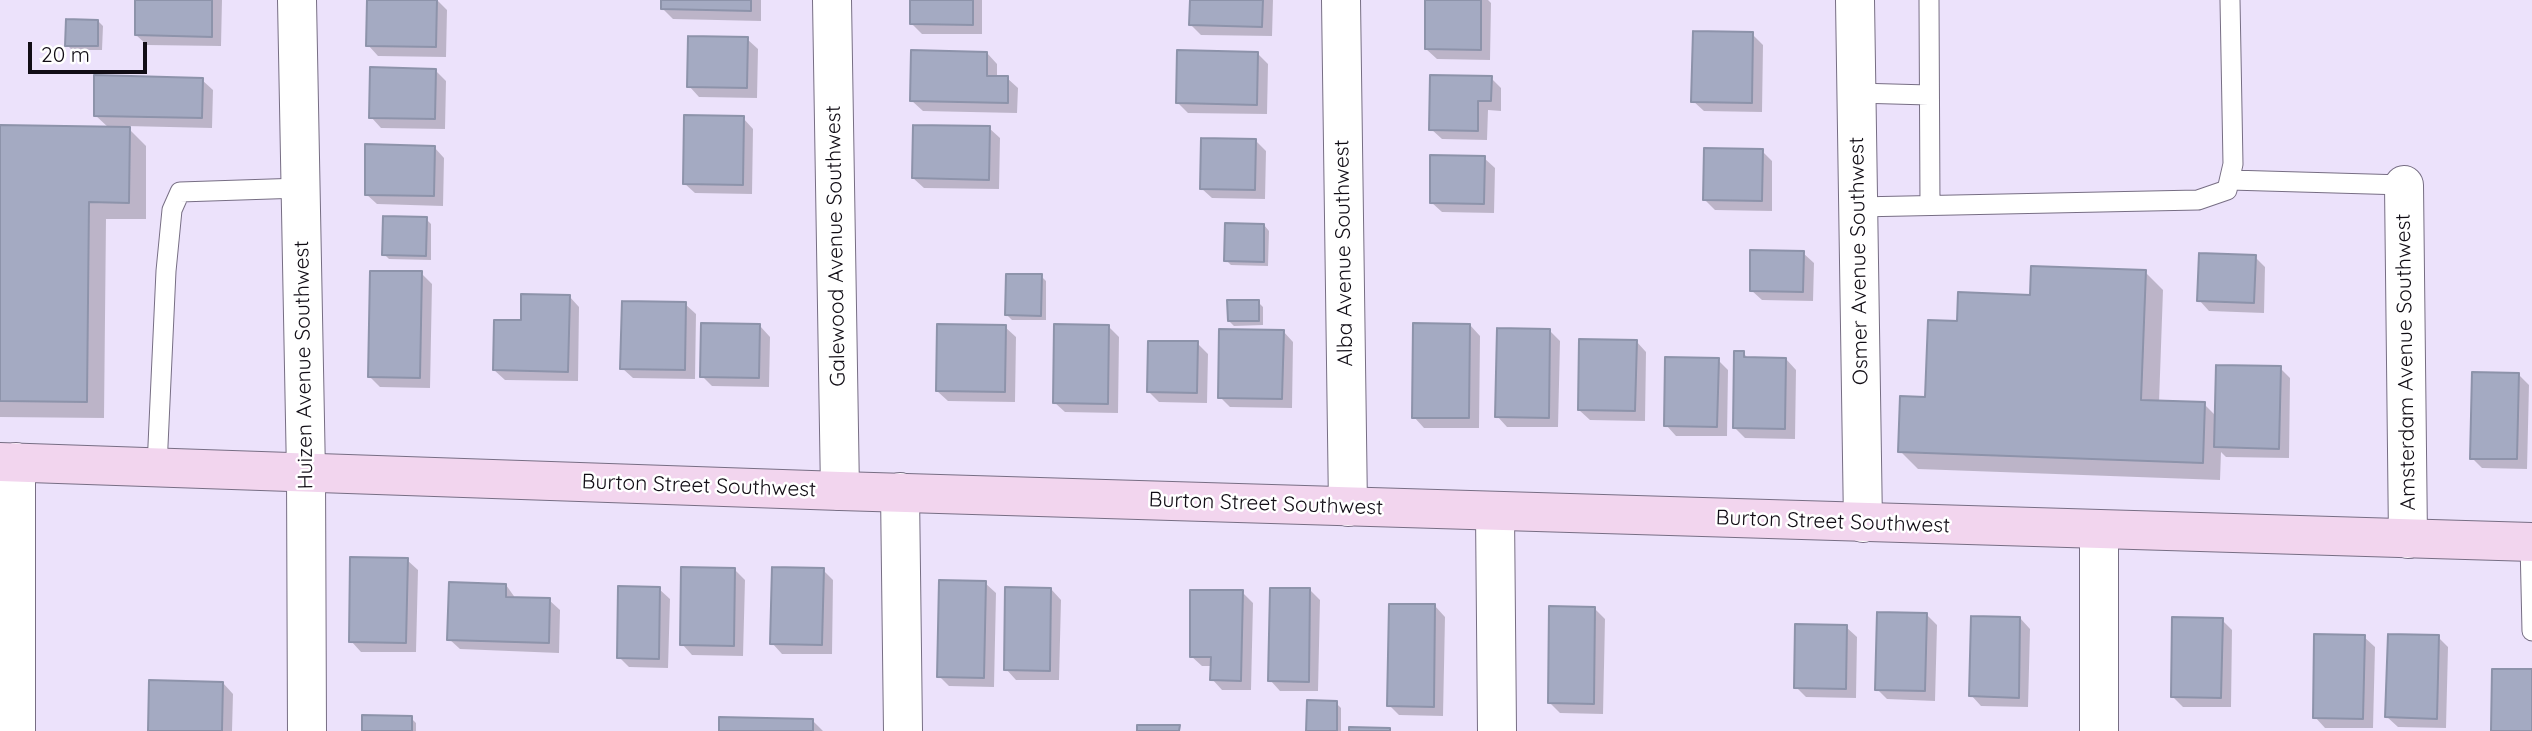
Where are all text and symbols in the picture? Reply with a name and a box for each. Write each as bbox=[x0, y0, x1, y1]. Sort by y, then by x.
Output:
scale bar bbox=[32, 28, 150, 72]
text: 20 m bbox=[41, 41, 90, 67]
street label: Galewood Avenue Southwest bbox=[821, 105, 851, 387]
street label: Osmer Avenue Southwest bbox=[1844, 137, 1874, 385]
street label: Alba Avenue Southwest bbox=[1329, 139, 1359, 367]
street label: Amsterdam Avenue Southwest bbox=[2391, 213, 2421, 511]
street label: Huizen Avenue Southwest bbox=[289, 240, 319, 490]
street label: Burton Street Southwest bbox=[581, 469, 817, 503]
street label: Burton Street Southwest bbox=[1148, 487, 1384, 521]
street label: Burton Street Southwest bbox=[1715, 505, 1951, 539]

